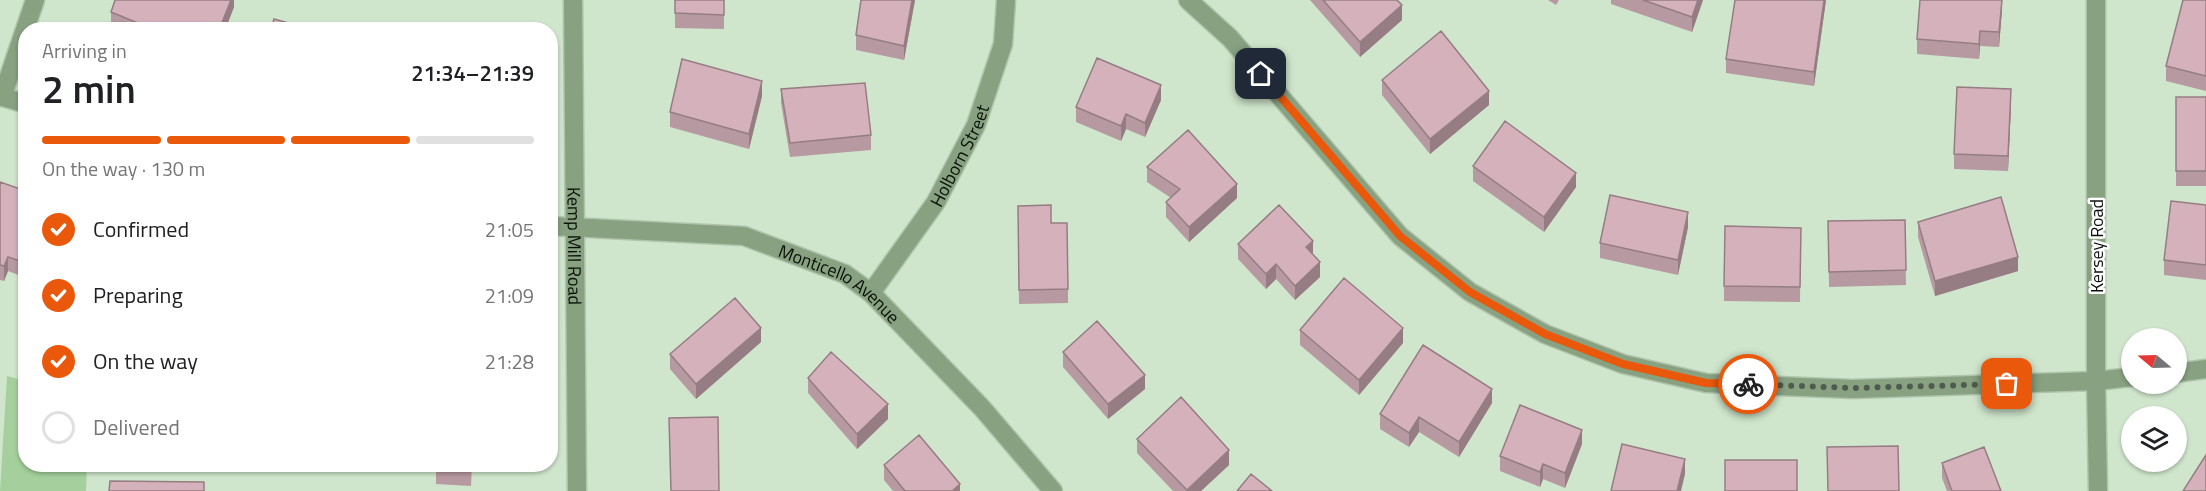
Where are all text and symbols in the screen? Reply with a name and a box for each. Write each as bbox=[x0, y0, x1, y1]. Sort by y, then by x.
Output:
text: Arriving in bbox=[42, 35, 127, 66]
pin bbox=[1235, 48, 1286, 99]
text: 21:34–21:39 bbox=[411, 56, 534, 90]
icon: home bbox=[1244, 57, 1277, 90]
text: 2 min bbox=[42, 59, 136, 118]
street label: Holborn Street bbox=[922, 100, 996, 211]
text: On the way · 130 m bbox=[42, 153, 205, 184]
street label: Kemp Mill Road bbox=[561, 187, 589, 305]
street label: Kersey Road bbox=[2083, 199, 2110, 293]
text: Confirmed bbox=[93, 212, 189, 246]
icon: check bbox=[42, 213, 75, 246]
text: 21:05 bbox=[485, 214, 534, 245]
street label: Monticello Avenue bbox=[775, 237, 907, 329]
text: Preparing bbox=[93, 278, 183, 312]
icon: check bbox=[42, 279, 75, 312]
text: 21:09 bbox=[485, 280, 534, 311]
north arrow bbox=[2121, 328, 2187, 394]
map controls bbox=[2121, 328, 2187, 472]
text: On the way bbox=[93, 344, 198, 378]
icon: check bbox=[42, 345, 75, 378]
text: 21:28 bbox=[485, 346, 534, 377]
courier bbox=[1718, 354, 1778, 414]
pin bbox=[1981, 358, 2032, 409]
icon: bag bbox=[1990, 367, 2023, 400]
icon: bike bbox=[1732, 368, 1765, 401]
button: layers bbox=[2121, 406, 2187, 472]
text: Delivered bbox=[93, 410, 180, 444]

